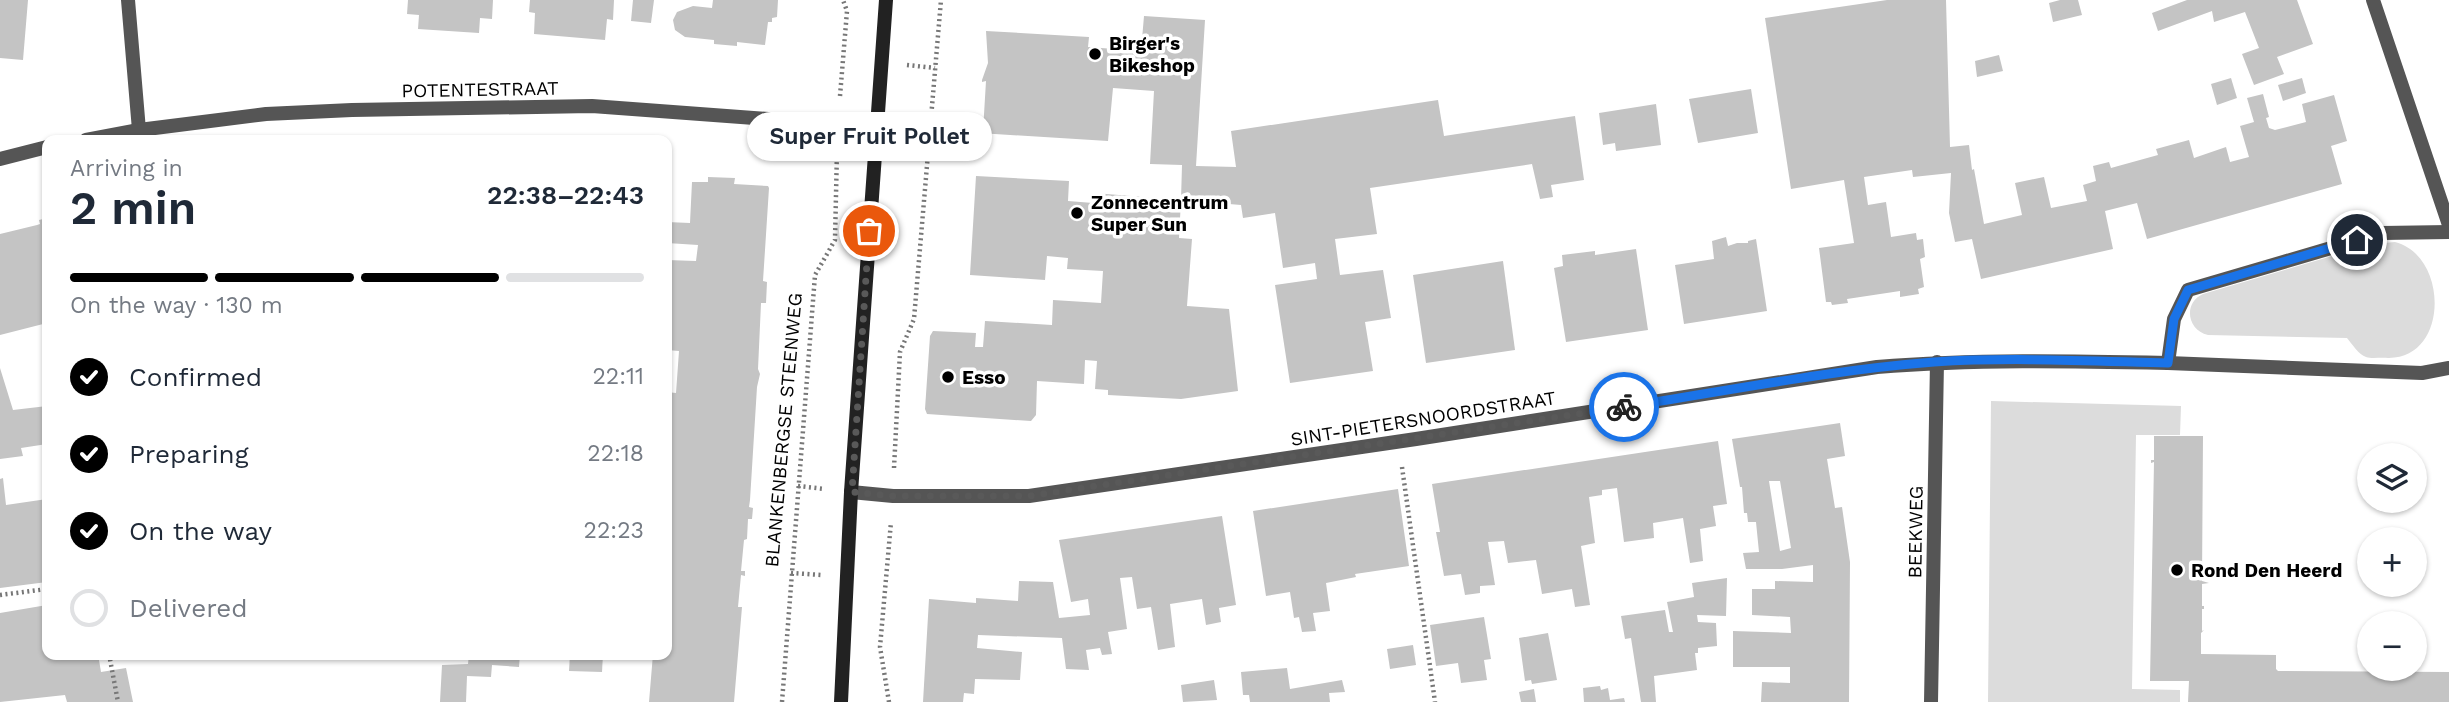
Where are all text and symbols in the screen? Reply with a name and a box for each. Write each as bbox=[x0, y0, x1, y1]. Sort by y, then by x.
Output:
place label: Birger's Bikeshop bbox=[1109, 32, 1195, 77]
marker: Birger's Bikeshop bbox=[1087, 46, 1103, 62]
street label: POTENTESTRAAT bbox=[401, 77, 559, 102]
callout: Super Fruit Pollet bbox=[746, 112, 992, 161]
text: Super Fruit Pollet bbox=[770, 123, 969, 150]
text: Arriving in bbox=[70, 155, 183, 182]
text: 22:38–22:43 bbox=[487, 180, 644, 210]
text: 2 min bbox=[70, 181, 196, 235]
place label: Zonnecentrum Super Sun bbox=[1091, 191, 1228, 236]
pin bbox=[839, 201, 899, 261]
marker: Zonnecentrum Super Sun bbox=[1069, 205, 1085, 221]
pin bbox=[2327, 210, 2387, 270]
icon: bag bbox=[850, 212, 888, 250]
icon: home bbox=[2338, 221, 2376, 259]
text: On the way · 130 m bbox=[70, 292, 283, 319]
street label: BLANKENBERGSE STEENWEG bbox=[760, 292, 807, 568]
icon: check bbox=[70, 358, 108, 396]
text: Confirmed bbox=[129, 362, 262, 392]
text: 22:11 bbox=[592, 363, 644, 390]
place label: Esso bbox=[962, 366, 1006, 389]
marker: Esso bbox=[940, 369, 956, 385]
courier bbox=[1589, 372, 1659, 442]
street label: SINT-PIETERSNOORDSTRAAT bbox=[1289, 386, 1557, 451]
icon: bike bbox=[1605, 388, 1643, 426]
icon: check bbox=[70, 435, 108, 473]
text: Preparing bbox=[129, 439, 249, 469]
text: 22:18 bbox=[587, 440, 644, 467]
map controls bbox=[2357, 443, 2427, 681]
button: layers bbox=[2357, 443, 2427, 513]
street label: BEEKWEG bbox=[1903, 485, 1928, 579]
icon: check bbox=[70, 512, 108, 550]
text: On the way bbox=[129, 516, 272, 546]
text: 22:23 bbox=[584, 517, 644, 544]
button: + bbox=[2357, 527, 2427, 597]
place label: Rond Den Heerd bbox=[2191, 559, 2342, 582]
marker: Rond Den Heerd bbox=[2169, 562, 2185, 578]
text: Delivered bbox=[129, 593, 248, 623]
button: − bbox=[2357, 611, 2427, 681]

